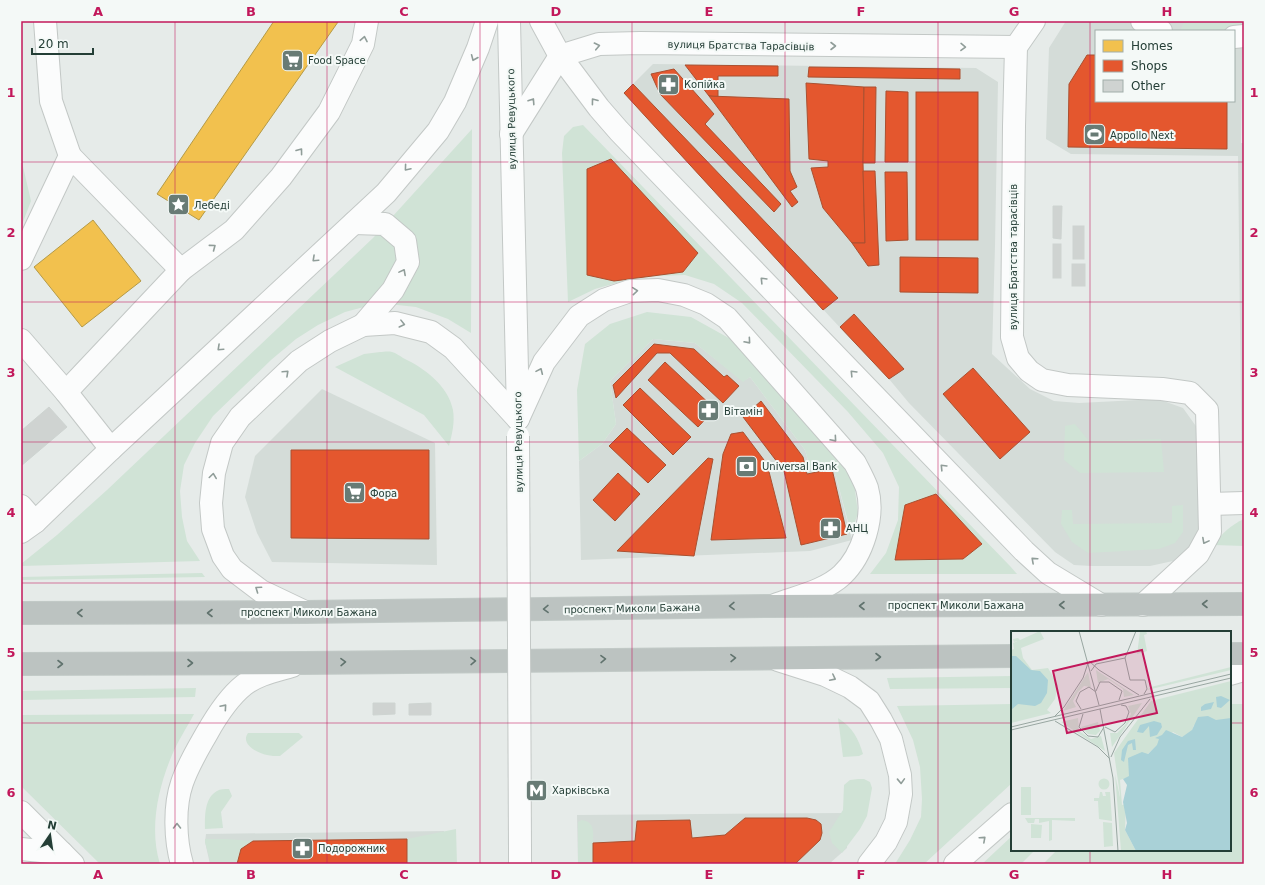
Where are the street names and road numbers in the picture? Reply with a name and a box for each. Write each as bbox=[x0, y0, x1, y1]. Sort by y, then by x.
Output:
street label: вулиця Братства Тарасівців bbox=[668, 39, 815, 52]
street label: вулиця Ревуцького bbox=[505, 68, 518, 170]
street label: вулиця Братства тарасівців bbox=[1008, 184, 1019, 330]
street label: вулиця Ревуцького bbox=[512, 391, 525, 493]
street label: проспект Миколи Бажана bbox=[888, 600, 1024, 611]
street label: проспект Миколи Бажана bbox=[564, 602, 700, 615]
street label: проспект Миколи Бажана bbox=[241, 607, 377, 618]

